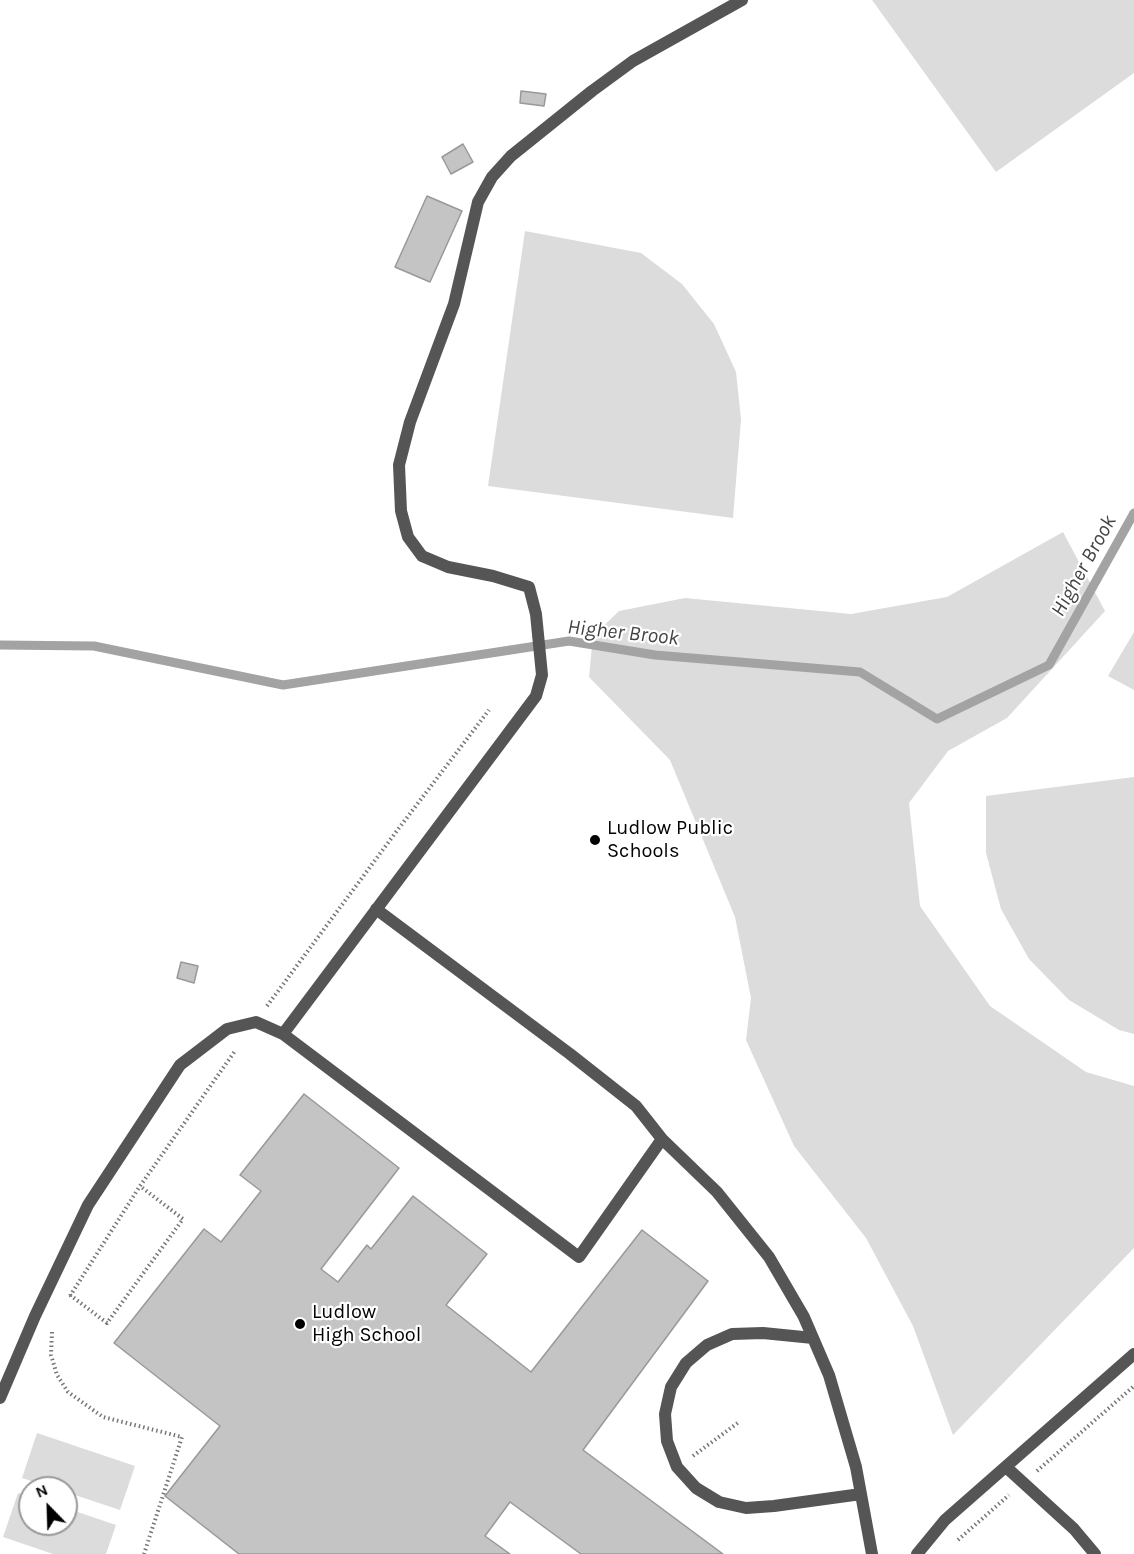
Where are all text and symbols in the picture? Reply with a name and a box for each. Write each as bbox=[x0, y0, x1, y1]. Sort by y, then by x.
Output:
water label: Higher Brook bbox=[1046, 511, 1122, 621]
water label: Higher Brook bbox=[566, 615, 680, 651]
place label: Ludlow Public Schools bbox=[607, 816, 733, 863]
marker: Ludlow Public Schools bbox=[588, 833, 602, 847]
place label: Ludlow High School bbox=[312, 1300, 421, 1347]
marker: Ludlow High School bbox=[293, 1317, 307, 1331]
north arrow bbox=[18, 1476, 78, 1536]
text: N bbox=[33, 1480, 51, 1502]

